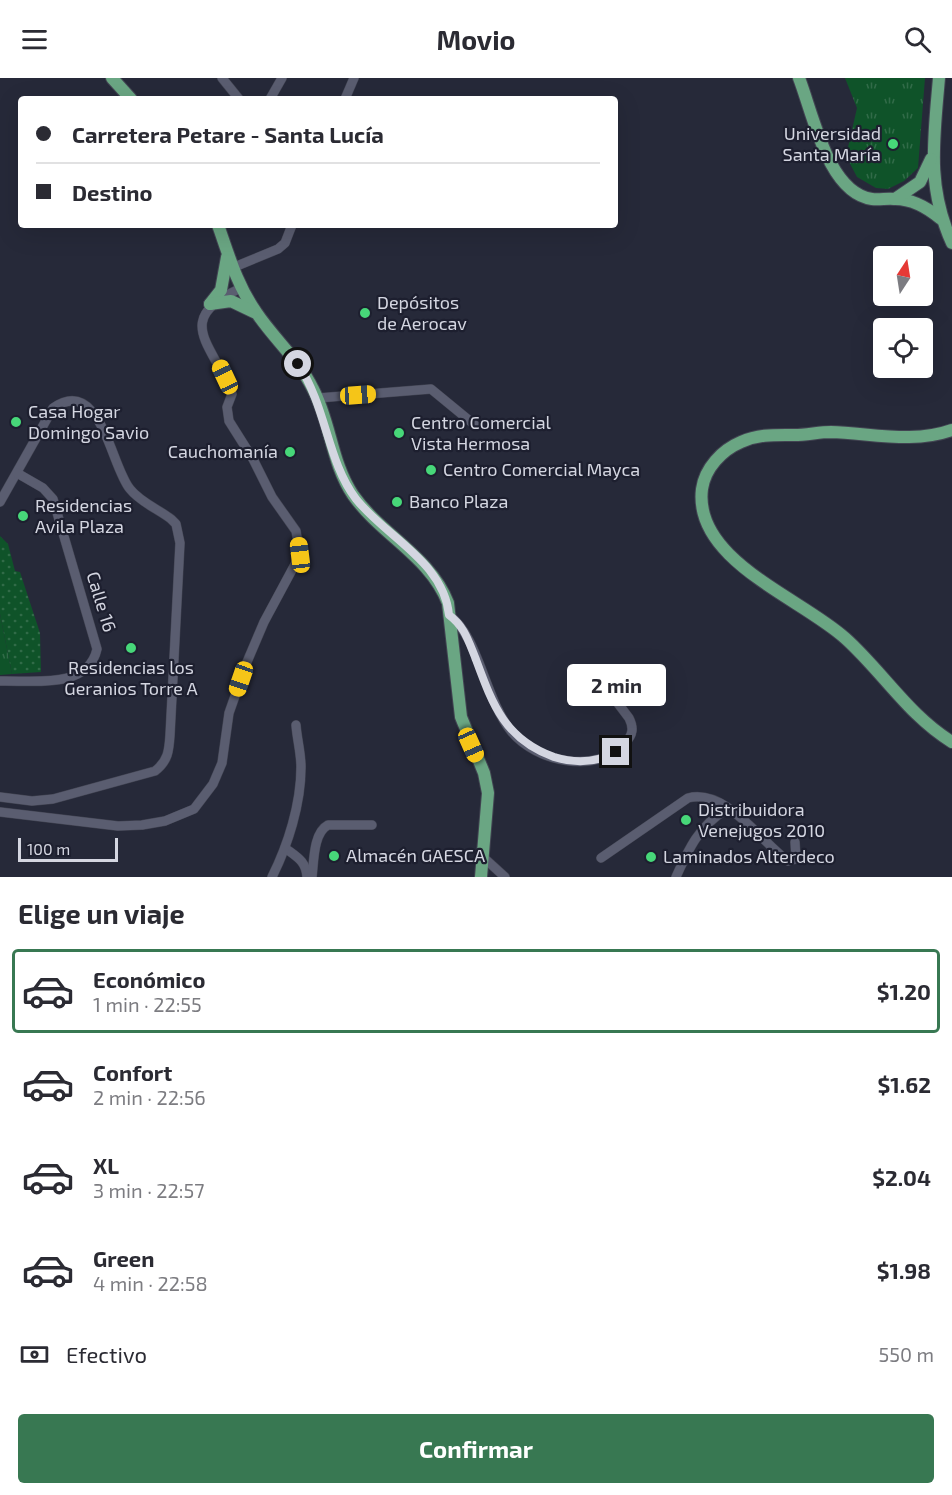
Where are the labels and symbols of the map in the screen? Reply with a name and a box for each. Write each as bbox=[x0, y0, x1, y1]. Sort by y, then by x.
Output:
place label: Universidad Santa María bbox=[783, 122, 881, 165]
marker: Universidad Santa María bbox=[886, 137, 900, 151]
north arrow bbox=[873, 246, 933, 306]
place label: Depósitos de Aerocav bbox=[377, 291, 467, 334]
marker: Depósitos de Aerocav bbox=[358, 306, 372, 320]
route start bbox=[284, 350, 311, 377]
car bbox=[209, 357, 241, 397]
car bbox=[339, 385, 377, 405]
place label: Casa Hogar Domingo Savio bbox=[28, 400, 149, 443]
place label: Centro Comercial Vista Hermosa bbox=[411, 411, 552, 454]
marker: Casa Hogar Domingo Savio bbox=[9, 415, 23, 429]
marker: Centro Comercial Vista Hermosa bbox=[392, 426, 406, 440]
place label: Cauchomanía bbox=[168, 440, 278, 462]
marker: Cauchomanía bbox=[283, 445, 297, 459]
place label: Centro Comercial Mayca bbox=[443, 458, 640, 480]
marker: Centro Comercial Mayca bbox=[424, 463, 438, 477]
place label: Banco Plaza bbox=[409, 490, 508, 512]
place label: Residencias Avila Plaza bbox=[35, 494, 132, 537]
marker: Banco Plaza bbox=[390, 495, 404, 509]
marker: Residencias Avila Plaza bbox=[16, 509, 30, 523]
car bbox=[289, 536, 311, 574]
street label: Calle 16 bbox=[82, 569, 122, 635]
marker: Residencias los Geranios Torre A bbox=[124, 641, 138, 655]
place label: Residencias los Geranios Torre A bbox=[64, 656, 198, 699]
car bbox=[227, 659, 255, 699]
callout: 2 min bbox=[566, 665, 666, 707]
car bbox=[455, 725, 487, 765]
route end bbox=[602, 738, 629, 765]
place label: Distribuidora Venejugos 2010 bbox=[698, 798, 825, 841]
marker: Distribuidora Venejugos 2010 bbox=[679, 813, 693, 827]
scale bar bbox=[18, 835, 118, 862]
place label: Almacén GAESCA bbox=[346, 844, 486, 866]
place label: Laminados Alterdeco bbox=[663, 845, 835, 867]
marker: Almacén GAESCA bbox=[327, 849, 341, 863]
marker: Laminados Alterdeco bbox=[644, 850, 658, 864]

